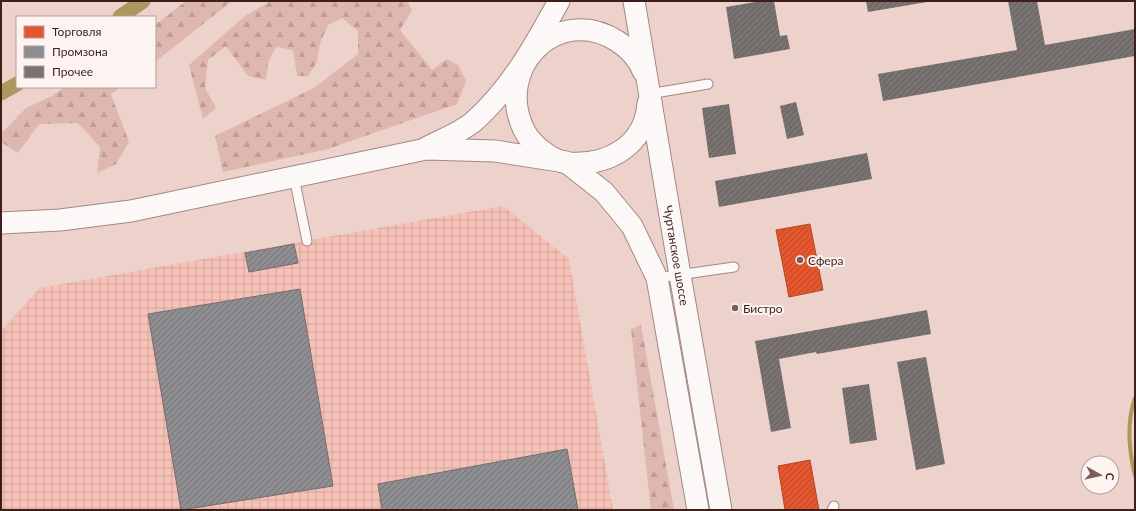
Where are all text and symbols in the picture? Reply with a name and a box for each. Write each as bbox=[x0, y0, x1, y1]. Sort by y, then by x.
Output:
legend bbox=[16, 16, 156, 88]
text: Торговля bbox=[52, 24, 102, 39]
text: Промзона bbox=[52, 44, 108, 59]
text: Прочее bbox=[52, 64, 93, 79]
street label: Чуртанское шоссе bbox=[661, 204, 693, 307]
place label: Сфера bbox=[808, 253, 843, 268]
marker: Сфера bbox=[795, 255, 805, 265]
place label: Бистро bbox=[743, 301, 783, 316]
marker: Бистро bbox=[730, 303, 740, 313]
north arrow bbox=[1080, 455, 1120, 495]
text: С bbox=[1103, 472, 1117, 482]

